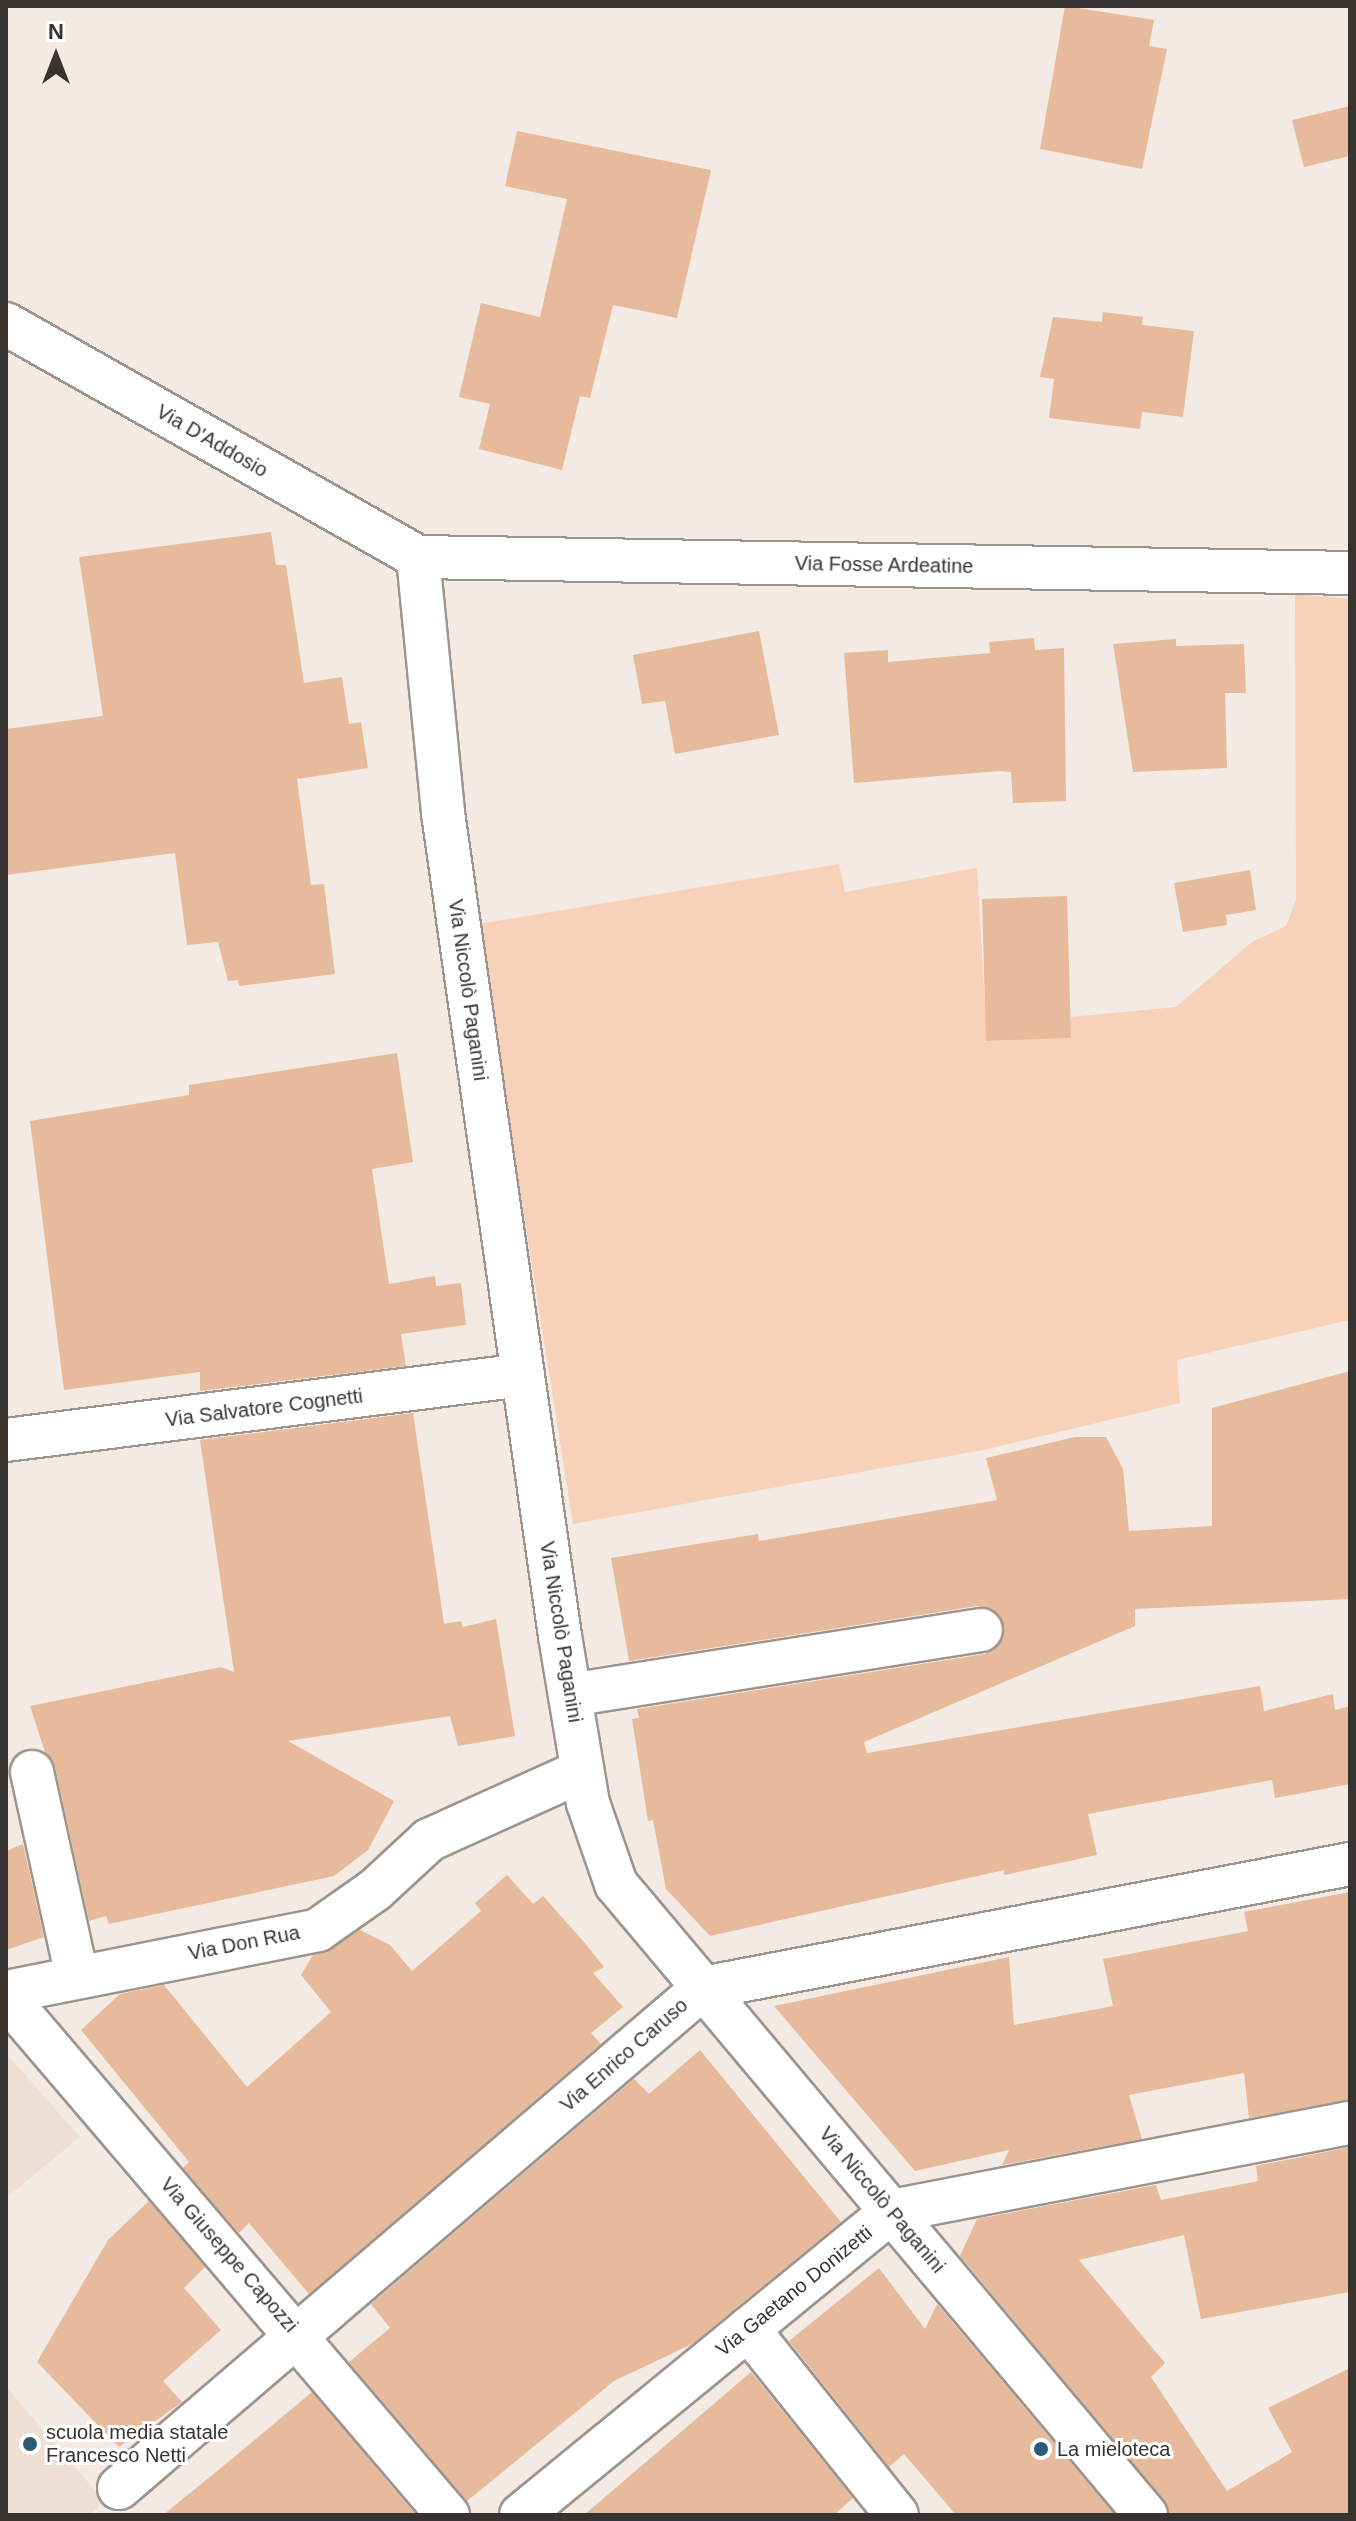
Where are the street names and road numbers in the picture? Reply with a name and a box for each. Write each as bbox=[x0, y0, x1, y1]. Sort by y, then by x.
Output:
street label: Via D'Addosio bbox=[152, 399, 272, 483]
street label: Via Fosse Ardeatine bbox=[794, 551, 974, 579]
street label: Via Niccolò Paganini bbox=[443, 898, 493, 1082]
street label: Via Salvatore Cognetti bbox=[164, 1384, 364, 1432]
street label: Via Niccolò Paganini bbox=[535, 1540, 587, 1724]
street label: Via Don Rua bbox=[186, 1920, 302, 1966]
street label: Via Enrico Caruso bbox=[555, 1993, 693, 2117]
street label: Via Niccolò Paganini bbox=[814, 2122, 950, 2278]
street label: Via Giuseppe Capozzi bbox=[155, 2173, 303, 2337]
street label: Via Gaetano Donizetti bbox=[711, 2221, 877, 2361]

